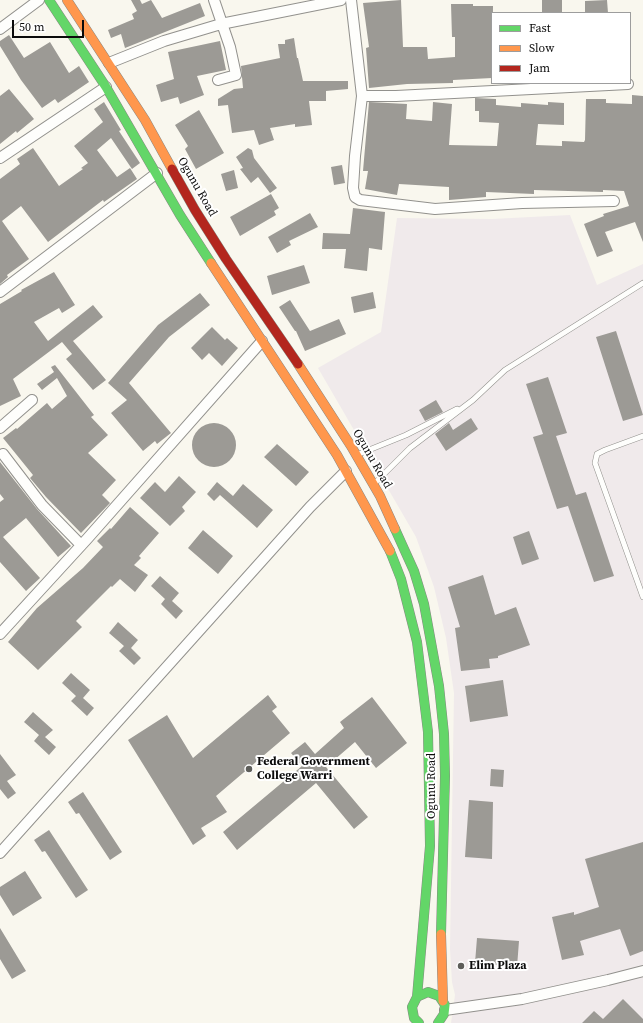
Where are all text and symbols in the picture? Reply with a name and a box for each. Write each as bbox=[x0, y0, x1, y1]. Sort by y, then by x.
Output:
scale bar bbox=[14, 12, 86, 38]
legend bbox=[491, 12, 631, 84]
text: 50 m bbox=[19, 19, 45, 35]
text: Fast bbox=[529, 20, 551, 36]
text: Slow bbox=[529, 40, 554, 56]
text: Jam bbox=[529, 60, 550, 76]
street label: Ogunu Road bbox=[174, 155, 220, 219]
street label: Ogunu Road bbox=[349, 427, 395, 491]
street label: Ogunu Road bbox=[425, 753, 439, 819]
place label: Federal Government College Warri bbox=[257, 755, 370, 783]
marker: Federal Government College Warri bbox=[244, 764, 254, 774]
place label: Elim Plaza bbox=[469, 959, 527, 973]
marker: Elim Plaza bbox=[456, 961, 466, 971]

